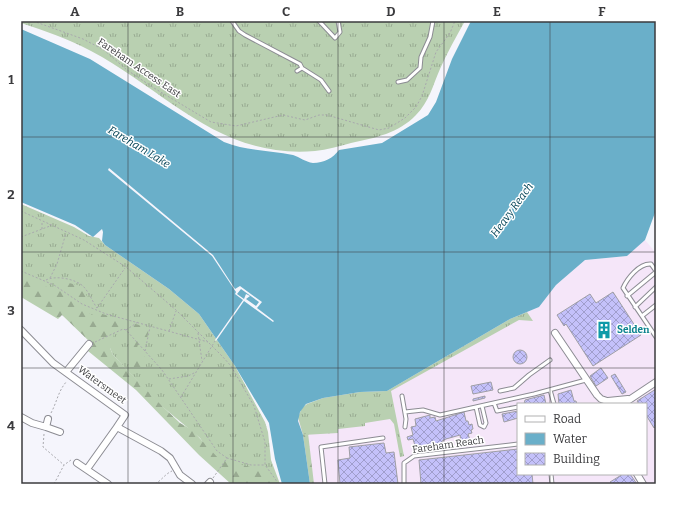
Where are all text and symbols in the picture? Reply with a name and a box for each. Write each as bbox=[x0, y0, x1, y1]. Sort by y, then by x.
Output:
text: A bbox=[70, 4, 80, 19]
text: B bbox=[176, 4, 184, 19]
text: C bbox=[282, 4, 290, 19]
text: D bbox=[386, 4, 396, 19]
text: E bbox=[493, 4, 501, 19]
text: F bbox=[598, 4, 606, 19]
street label: Fareham Access East bbox=[95, 36, 183, 100]
text: 1 bbox=[8, 72, 14, 87]
water label: Fareham Lake bbox=[106, 123, 173, 171]
water label: Heavy Reach bbox=[488, 180, 536, 240]
text: 2 bbox=[7, 187, 15, 202]
text: 3 bbox=[7, 303, 15, 318]
building icon: Selden bbox=[594, 320, 614, 340]
place label: Selden bbox=[617, 324, 650, 336]
street label: Watersmeet bbox=[75, 363, 129, 407]
legend bbox=[517, 403, 647, 475]
text: Road bbox=[553, 412, 581, 426]
text: 4 bbox=[7, 418, 15, 433]
text: Water bbox=[553, 432, 588, 446]
street label: Fareham Reach bbox=[411, 434, 485, 456]
text: Building bbox=[553, 452, 600, 466]

